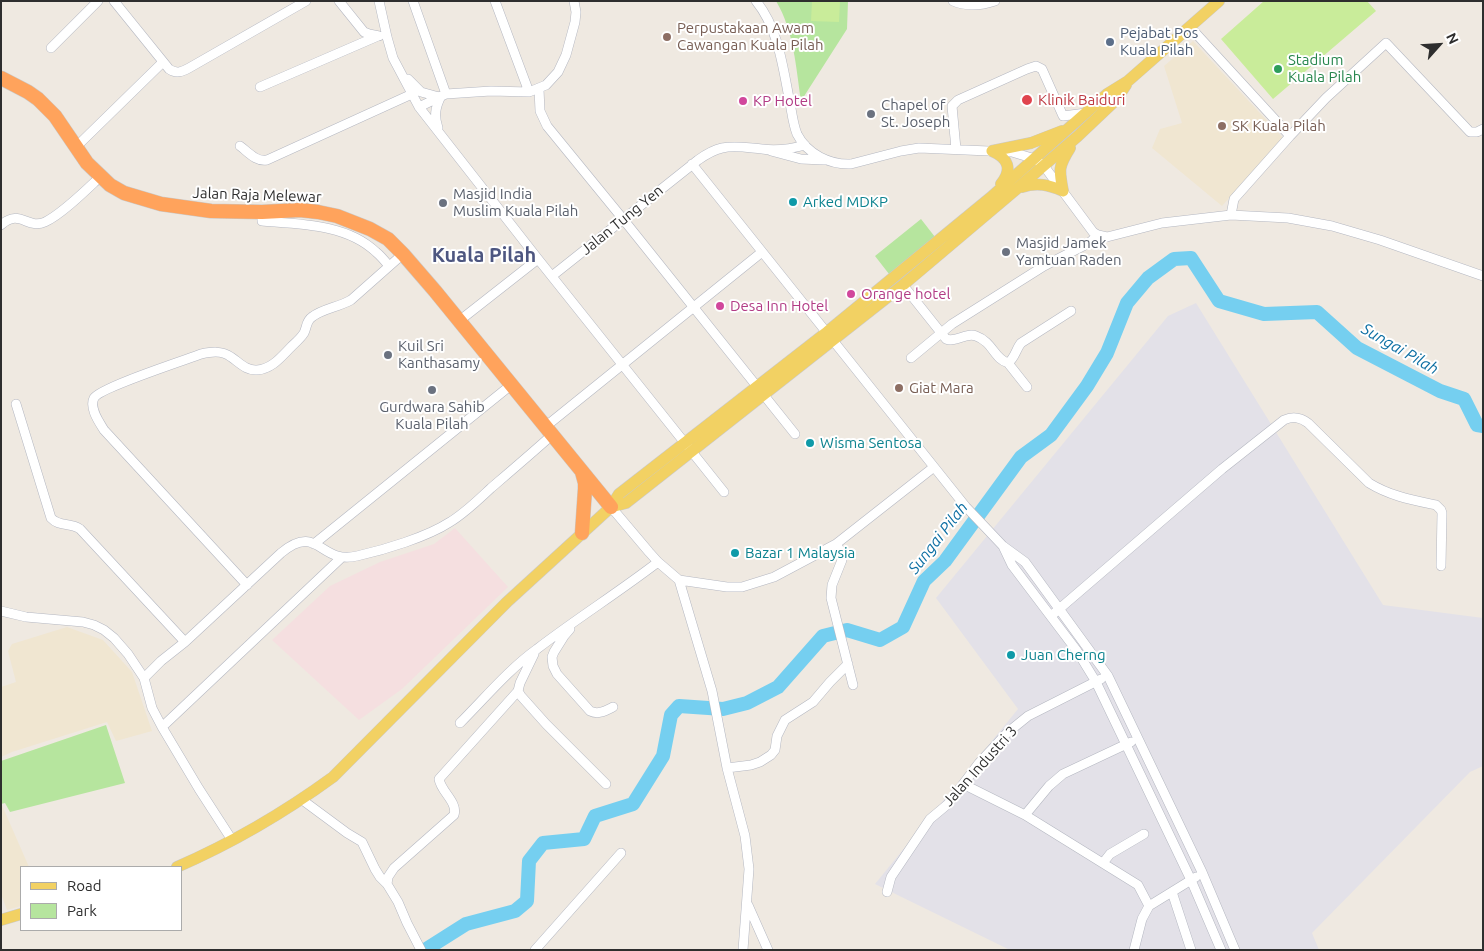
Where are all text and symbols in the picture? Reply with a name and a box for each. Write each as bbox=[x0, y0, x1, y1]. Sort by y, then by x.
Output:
place label: Perpustakaan Awam Cawangan Kuala Pilah bbox=[677, 19, 823, 54]
north arrow bbox=[1414, 20, 1464, 70]
place label: Pejabat Pos Kuala Pilah bbox=[1120, 24, 1198, 59]
text: N bbox=[1443, 30, 1462, 47]
marker: Perpustakaan Awam Cawangan Kuala Pilah bbox=[661, 31, 673, 43]
marker: Pejabat Pos Kuala Pilah bbox=[1104, 36, 1116, 48]
place label: Stadium Kuala Pilah bbox=[1288, 51, 1361, 86]
marker: Stadium Kuala Pilah bbox=[1272, 63, 1284, 75]
place label: Klinik Baiduri bbox=[1038, 91, 1125, 109]
place label: KP Hotel bbox=[753, 92, 812, 110]
marker: Klinik Baiduri bbox=[1020, 93, 1034, 107]
marker: KP Hotel bbox=[737, 95, 749, 107]
place label: Chapel of St. Joseph bbox=[881, 96, 950, 131]
marker: Chapel of St. Joseph bbox=[865, 108, 877, 120]
place label: SK Kuala Pilah bbox=[1232, 117, 1326, 135]
marker: SK Kuala Pilah bbox=[1216, 120, 1228, 132]
street label: Jalan Tung Yen bbox=[577, 181, 667, 259]
street label: Jalan Raja Melewar bbox=[192, 184, 322, 206]
place label: Masjid India Muslim Kuala Pilah bbox=[453, 185, 578, 220]
place label: Arked MDKP bbox=[803, 193, 888, 211]
marker: Arked MDKP bbox=[787, 196, 799, 208]
marker: Masjid India Muslim Kuala Pilah bbox=[437, 197, 449, 209]
place label: Masjid Jamek Yamtuan Raden bbox=[1016, 234, 1122, 269]
district label: Kuala Pilah bbox=[432, 243, 536, 267]
marker: Masjid Jamek Yamtuan Raden bbox=[1000, 246, 1012, 258]
place label: Orange hotel bbox=[861, 285, 950, 303]
marker: Orange hotel bbox=[845, 288, 857, 300]
place label: Desa Inn Hotel bbox=[730, 297, 828, 315]
marker: Desa Inn Hotel bbox=[714, 300, 726, 312]
water label: Sungai Pilah bbox=[1358, 319, 1442, 379]
place label: Kuil Sri Kanthasamy bbox=[398, 337, 480, 372]
marker: Kuil Sri Kanthasamy bbox=[382, 349, 394, 361]
place label: Giat Mara bbox=[909, 379, 974, 397]
marker: Giat Mara bbox=[893, 382, 905, 394]
marker: Gurdwara Sahib Kuala Pilah bbox=[426, 384, 438, 396]
place label: Gurdwara Sahib Kuala Pilah bbox=[379, 398, 485, 433]
place label: Wisma Sentosa bbox=[820, 434, 922, 452]
marker: Wisma Sentosa bbox=[804, 437, 816, 449]
water label: Sungai Pilah bbox=[904, 498, 972, 578]
place label: Bazar 1 Malaysia bbox=[745, 544, 855, 562]
marker: Bazar 1 Malaysia bbox=[729, 547, 741, 559]
place label: Juan Cherng bbox=[1021, 646, 1106, 664]
marker: Juan Cherng bbox=[1005, 649, 1017, 661]
street label: Jalan Industri 3 bbox=[939, 722, 1021, 810]
legend bbox=[20, 866, 182, 931]
text: Road bbox=[67, 877, 102, 894]
text: Park bbox=[67, 902, 97, 919]

